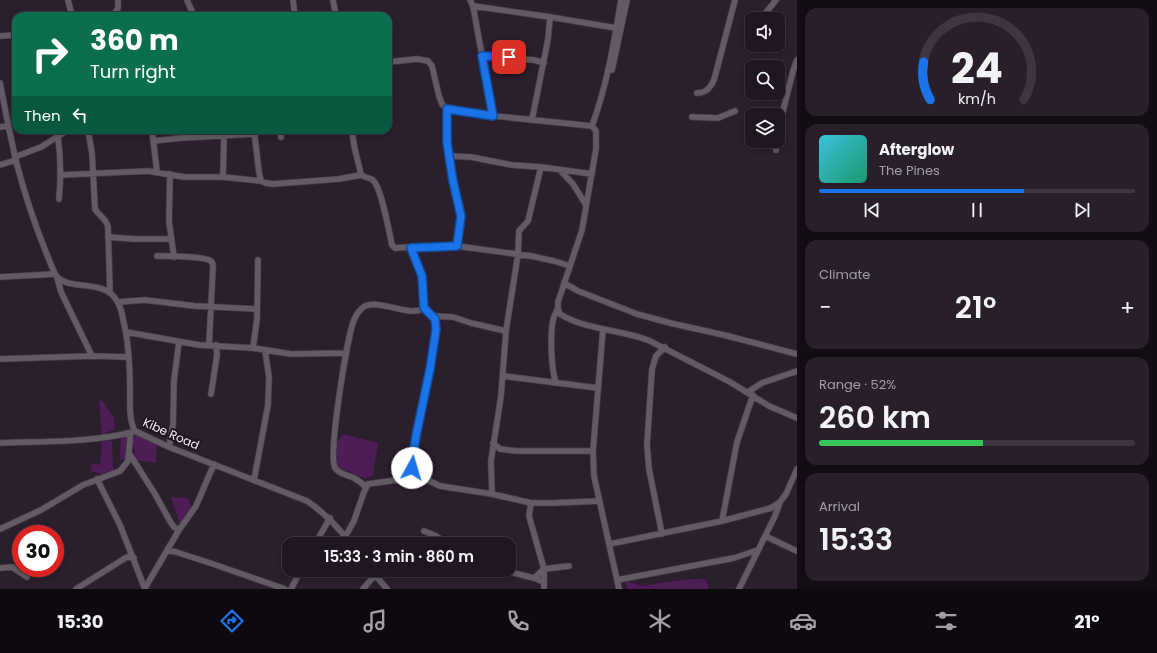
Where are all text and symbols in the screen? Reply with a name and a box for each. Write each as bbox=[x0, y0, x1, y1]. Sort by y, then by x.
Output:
map controls bbox=[745, 12, 785, 148]
button: sound bbox=[745, 12, 785, 52]
text: 360 m bbox=[90, 21, 179, 60]
icon: right bbox=[24, 28, 76, 80]
text: 24 bbox=[951, 39, 1003, 98]
pin bbox=[492, 40, 526, 74]
icon: arrive bbox=[498, 46, 520, 68]
text: Turn right bbox=[90, 59, 176, 84]
button: search bbox=[745, 60, 785, 100]
text: km/h bbox=[958, 89, 996, 109]
icon: left bbox=[69, 104, 91, 126]
text: Then bbox=[24, 105, 61, 126]
button: layers bbox=[745, 108, 785, 148]
text: Afterglow bbox=[879, 139, 954, 160]
text: The Pines bbox=[879, 161, 940, 180]
icon: previous bbox=[861, 199, 883, 221]
icon: pause bbox=[966, 199, 988, 221]
icon: next bbox=[1071, 199, 1093, 221]
text: Climate bbox=[819, 265, 870, 284]
text: 21° bbox=[955, 286, 996, 329]
text: − bbox=[819, 292, 831, 323]
text: + bbox=[1120, 292, 1135, 323]
text: Range · 52% bbox=[819, 375, 896, 394]
text: 260 km bbox=[819, 396, 931, 439]
street label: Kibe Road bbox=[140, 414, 202, 454]
position arrow bbox=[391, 447, 433, 489]
text: Arrival bbox=[819, 497, 860, 516]
text: 15:33 bbox=[819, 518, 893, 561]
speed limit sign: 30 bbox=[12, 525, 64, 577]
text: 15:33 · 3 min · 860 m bbox=[324, 546, 474, 567]
icon: directions bbox=[218, 607, 246, 635]
icon: music bbox=[361, 607, 389, 635]
icon: phone bbox=[504, 607, 532, 635]
icon: climate bbox=[646, 607, 674, 635]
icon: car bbox=[789, 607, 817, 635]
icon: filters bbox=[932, 607, 960, 635]
text: 15:30 bbox=[57, 609, 104, 634]
text: 21° bbox=[1074, 609, 1100, 634]

